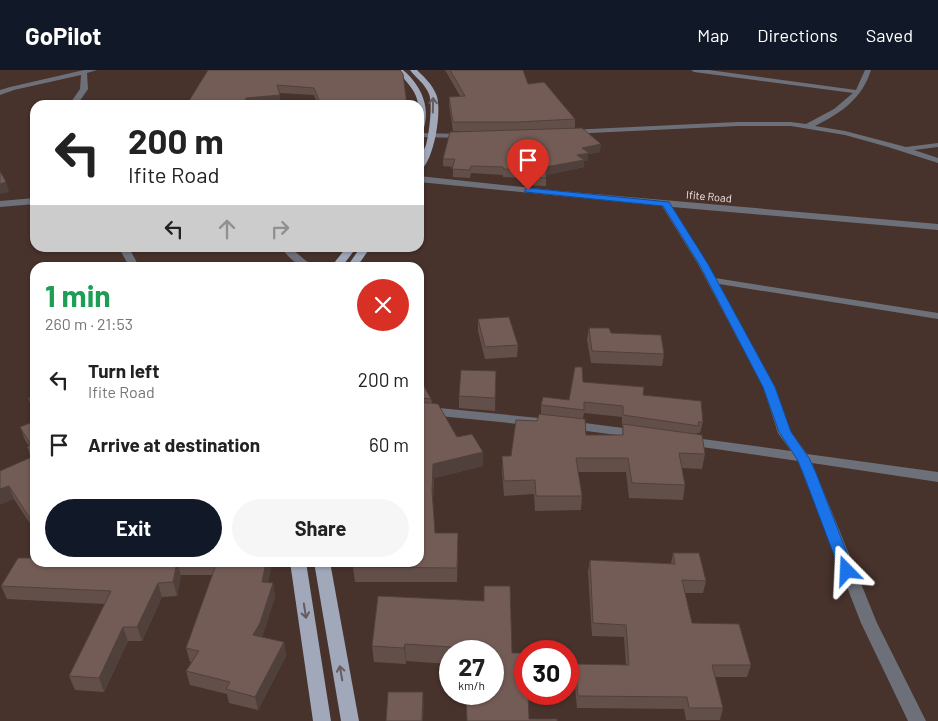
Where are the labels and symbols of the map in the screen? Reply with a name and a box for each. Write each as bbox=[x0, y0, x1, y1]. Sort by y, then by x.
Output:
one-way arrow bbox=[429, 97, 438, 113]
pin bbox=[507, 139, 549, 190]
street label: Ifite Road bbox=[686, 188, 732, 204]
position arrow bbox=[820, 544, 872, 596]
one-way arrow bbox=[300, 602, 310, 618]
speed limit sign: 30 bbox=[514, 640, 579, 705]
one-way arrow bbox=[336, 665, 346, 681]

